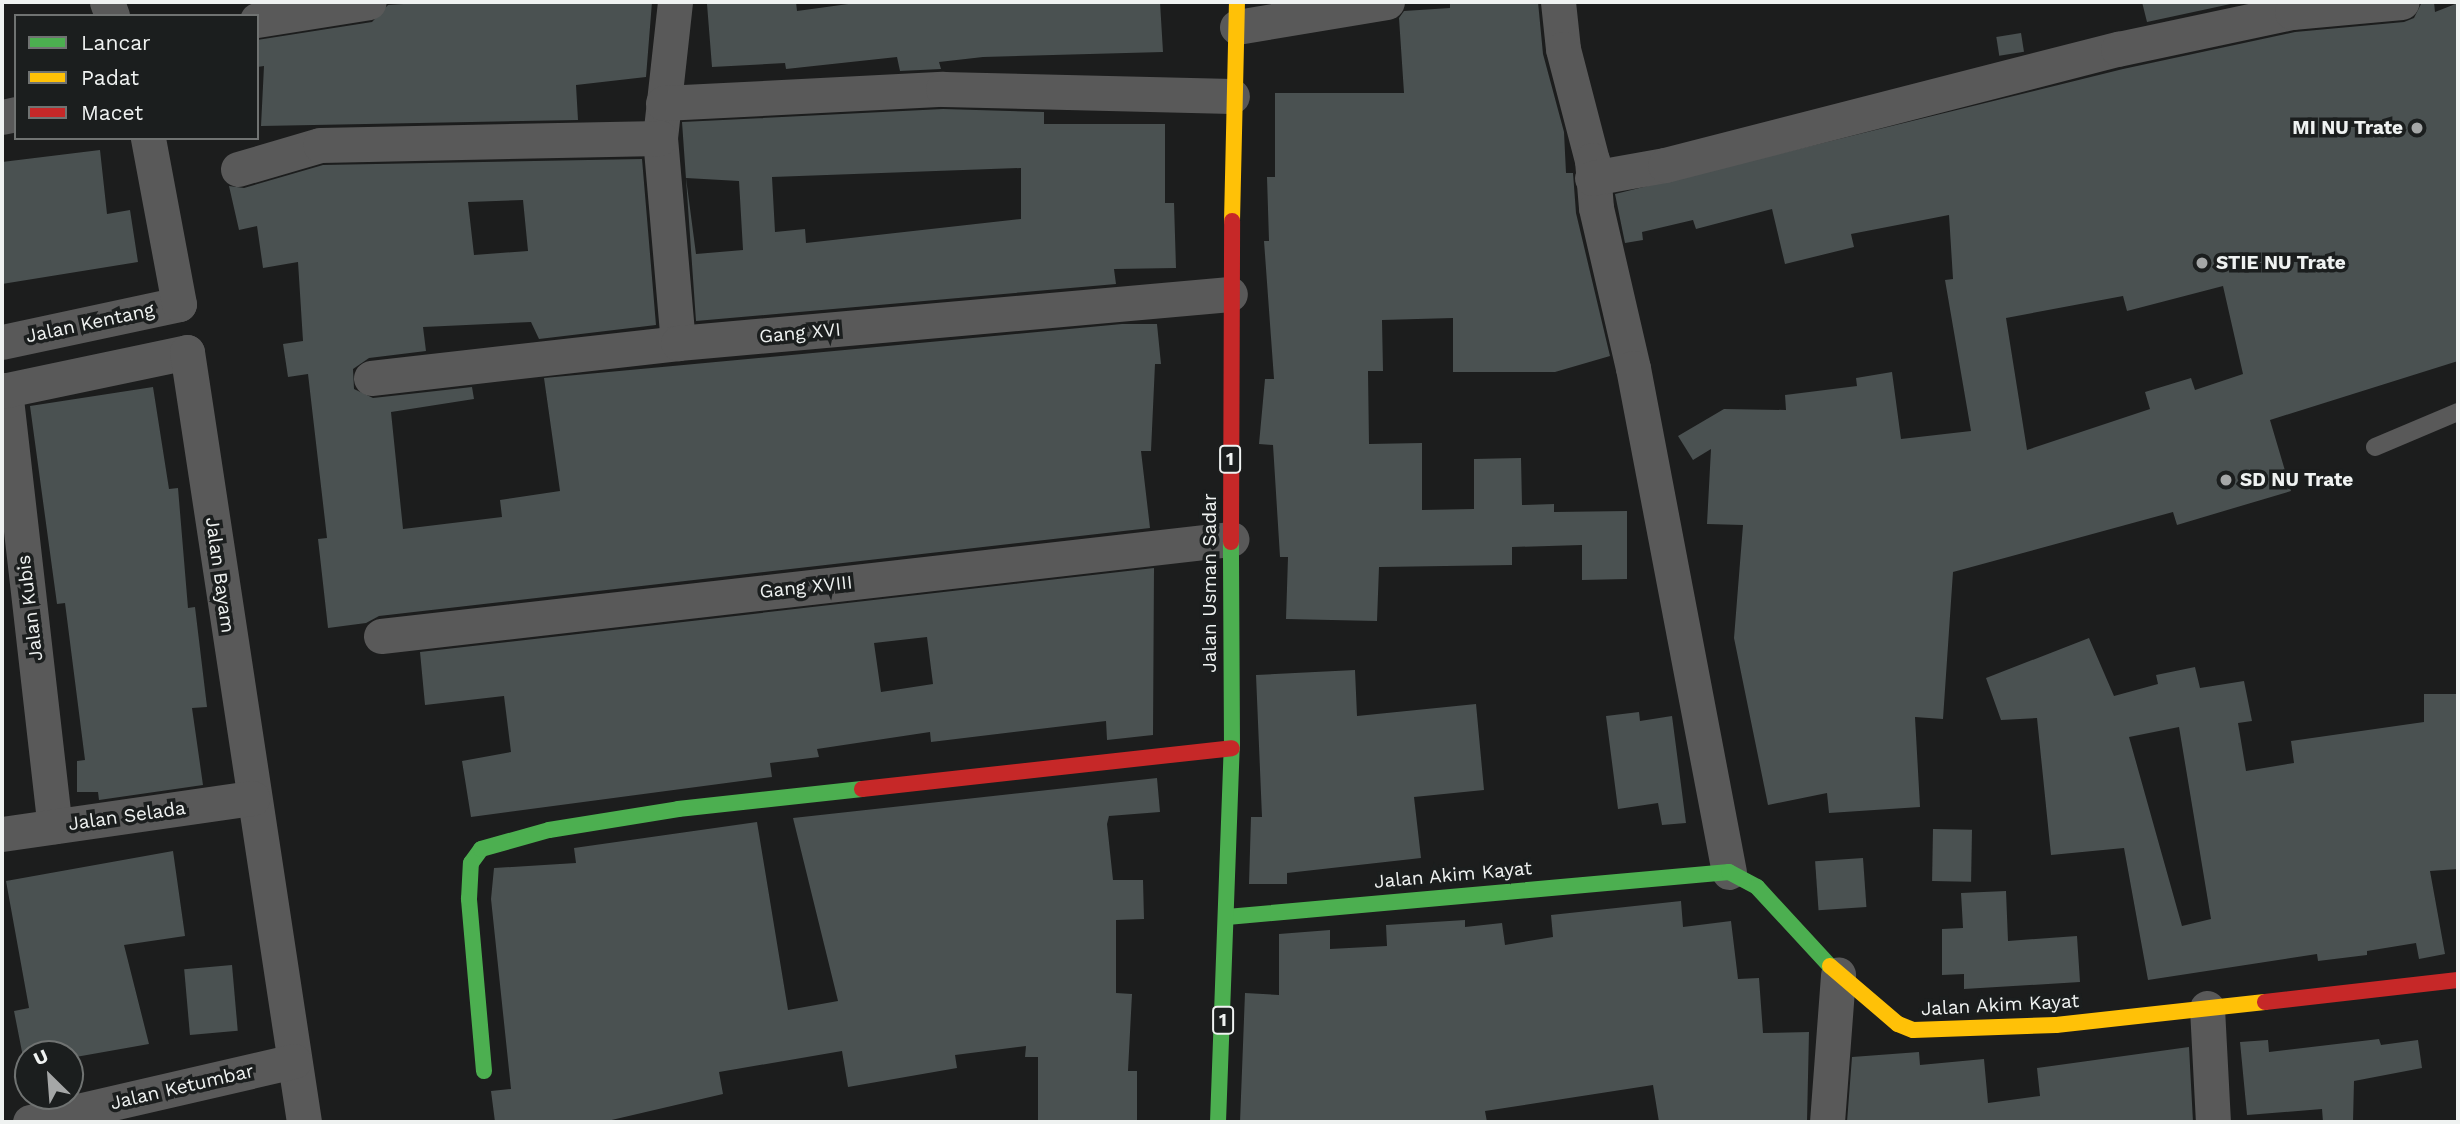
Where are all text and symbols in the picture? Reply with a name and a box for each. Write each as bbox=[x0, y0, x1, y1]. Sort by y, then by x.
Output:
legend bbox=[14, 14, 259, 140]
text: Lancar bbox=[81, 30, 151, 55]
text: Padat bbox=[81, 65, 139, 90]
text: Macet bbox=[81, 100, 143, 125]
place label: MI NU Trate bbox=[2292, 117, 2403, 139]
marker: MI NU Trate bbox=[2409, 120, 2425, 136]
place label: STIE NU Trate bbox=[2216, 252, 2346, 274]
marker: STIE NU Trate bbox=[2194, 255, 2210, 271]
street label: Jalan Kentang bbox=[24, 298, 156, 348]
street label: Gang XVI bbox=[758, 318, 842, 348]
road number: 1 bbox=[1218, 444, 1242, 474]
place label: SD NU Trate bbox=[2240, 469, 2354, 491]
marker: SD NU Trate bbox=[2218, 472, 2234, 488]
street label: Jalan Usman Sadar bbox=[1199, 493, 1221, 673]
street label: Jalan Bayam bbox=[201, 515, 239, 635]
street label: Jalan Kubis bbox=[12, 554, 48, 662]
street label: Gang XVIII bbox=[758, 571, 854, 603]
street label: Jalan Selada bbox=[67, 796, 187, 836]
street label: Jalan Akim Kayat bbox=[1373, 857, 1533, 893]
street label: Jalan Akim Kayat bbox=[1920, 989, 2080, 1021]
road number: 1 bbox=[1211, 1006, 1235, 1035]
north arrow bbox=[14, 1040, 84, 1110]
text: U bbox=[30, 1044, 52, 1071]
street label: Jalan Ketumbar bbox=[108, 1059, 256, 1115]

